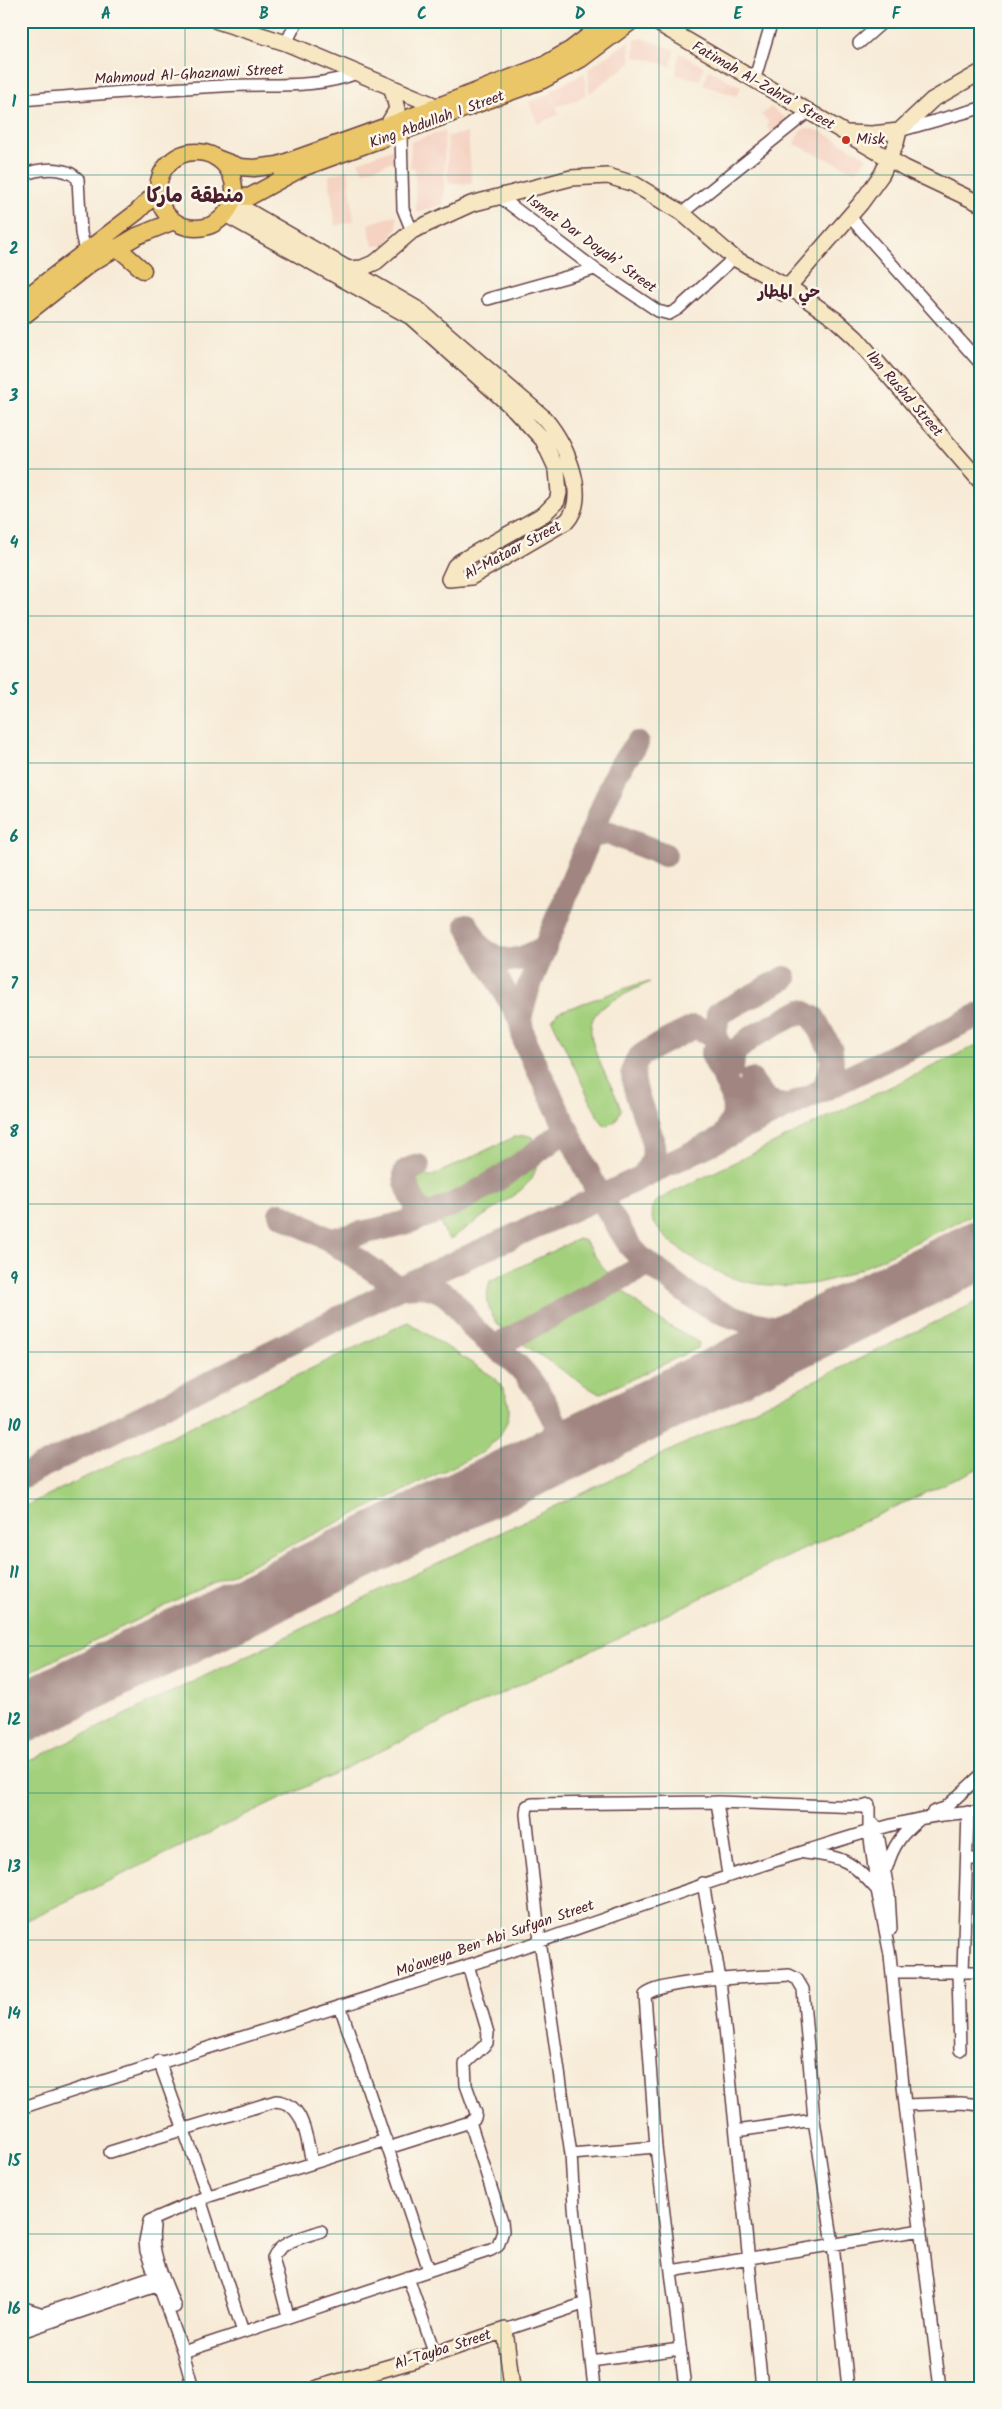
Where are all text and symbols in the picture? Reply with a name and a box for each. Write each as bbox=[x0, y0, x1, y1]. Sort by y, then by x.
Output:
text: A bbox=[101, 2, 111, 27]
text: B bbox=[259, 2, 269, 27]
text: C bbox=[417, 2, 427, 27]
text: D bbox=[575, 2, 586, 27]
text: E bbox=[734, 2, 744, 27]
text: F bbox=[892, 2, 902, 27]
street label: Fatimah Al-Zahra’ Street bbox=[687, 35, 839, 137]
street label: Mahmoud Al-Ghaznawi Street bbox=[94, 58, 285, 92]
street label: King Abdullah I Street bbox=[366, 84, 508, 156]
text: 1 bbox=[12, 90, 17, 115]
place label: Misk bbox=[856, 128, 886, 152]
marker: Misk bbox=[840, 134, 852, 146]
district label: منطقة ماركا bbox=[146, 181, 244, 213]
street label: Ismat Dar Doyah’ Street bbox=[521, 188, 661, 300]
text: 2 bbox=[9, 237, 19, 262]
district label: حي المطار bbox=[756, 280, 820, 306]
street label: Ibn Rushd Street bbox=[859, 345, 949, 443]
text: 3 bbox=[9, 384, 19, 409]
street label: Al-Mataar Street bbox=[460, 515, 566, 587]
text: 4 bbox=[10, 531, 19, 556]
text: 5 bbox=[9, 678, 20, 703]
text: 6 bbox=[10, 825, 19, 850]
text: 7 bbox=[10, 972, 18, 997]
text: 8 bbox=[9, 1120, 19, 1145]
text: 9 bbox=[10, 1267, 18, 1292]
text: 10 bbox=[7, 1414, 21, 1439]
text: 11 bbox=[9, 1561, 19, 1586]
text: 12 bbox=[7, 1708, 21, 1733]
text: 13 bbox=[7, 1855, 21, 1880]
street label: Mo'aweya Ben Abi Sufyan Street bbox=[392, 1894, 598, 1984]
text: 14 bbox=[7, 2002, 21, 2027]
text: 15 bbox=[8, 2149, 22, 2174]
text: 16 bbox=[7, 2297, 21, 2322]
street label: Al-Tayba Street bbox=[391, 2323, 495, 2377]

